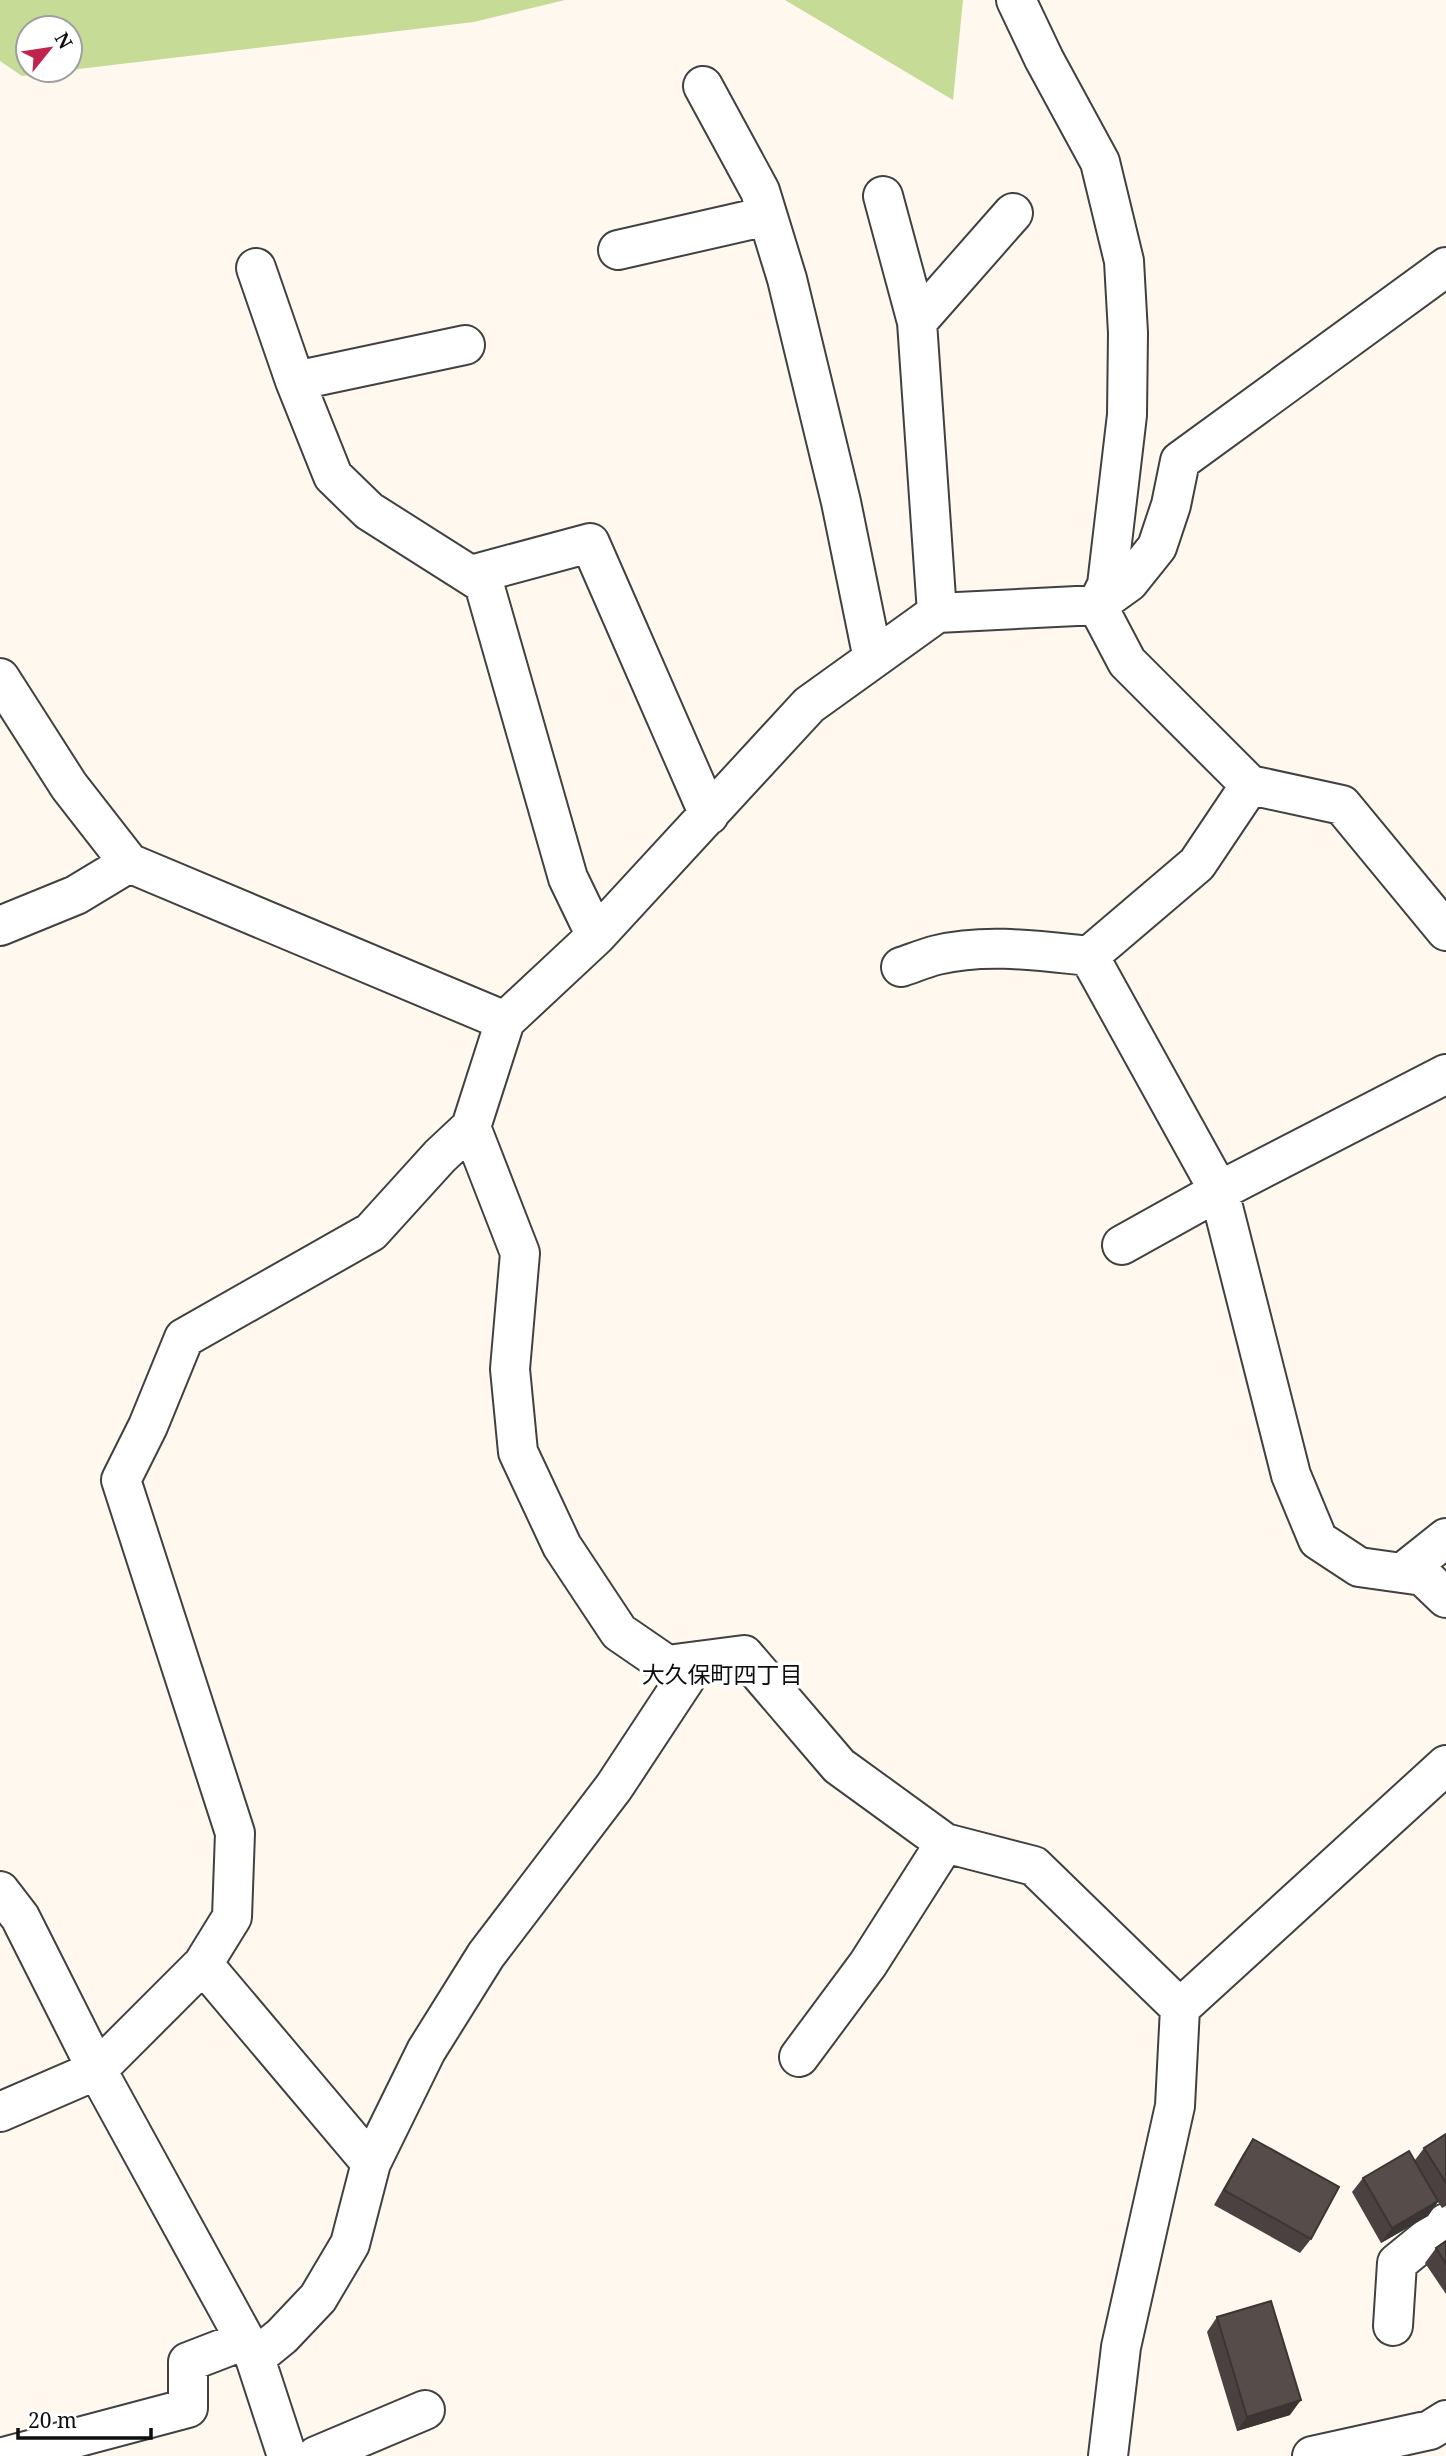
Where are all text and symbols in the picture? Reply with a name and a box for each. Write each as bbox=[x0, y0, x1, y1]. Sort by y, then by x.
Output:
north arrow bbox=[14, 14, 84, 84]
text: N bbox=[49, 28, 79, 54]
district label: 大久保町四丁目 bbox=[642, 1658, 803, 1690]
scale bar bbox=[18, 2396, 150, 2440]
text: 20 m bbox=[28, 2406, 77, 2434]

